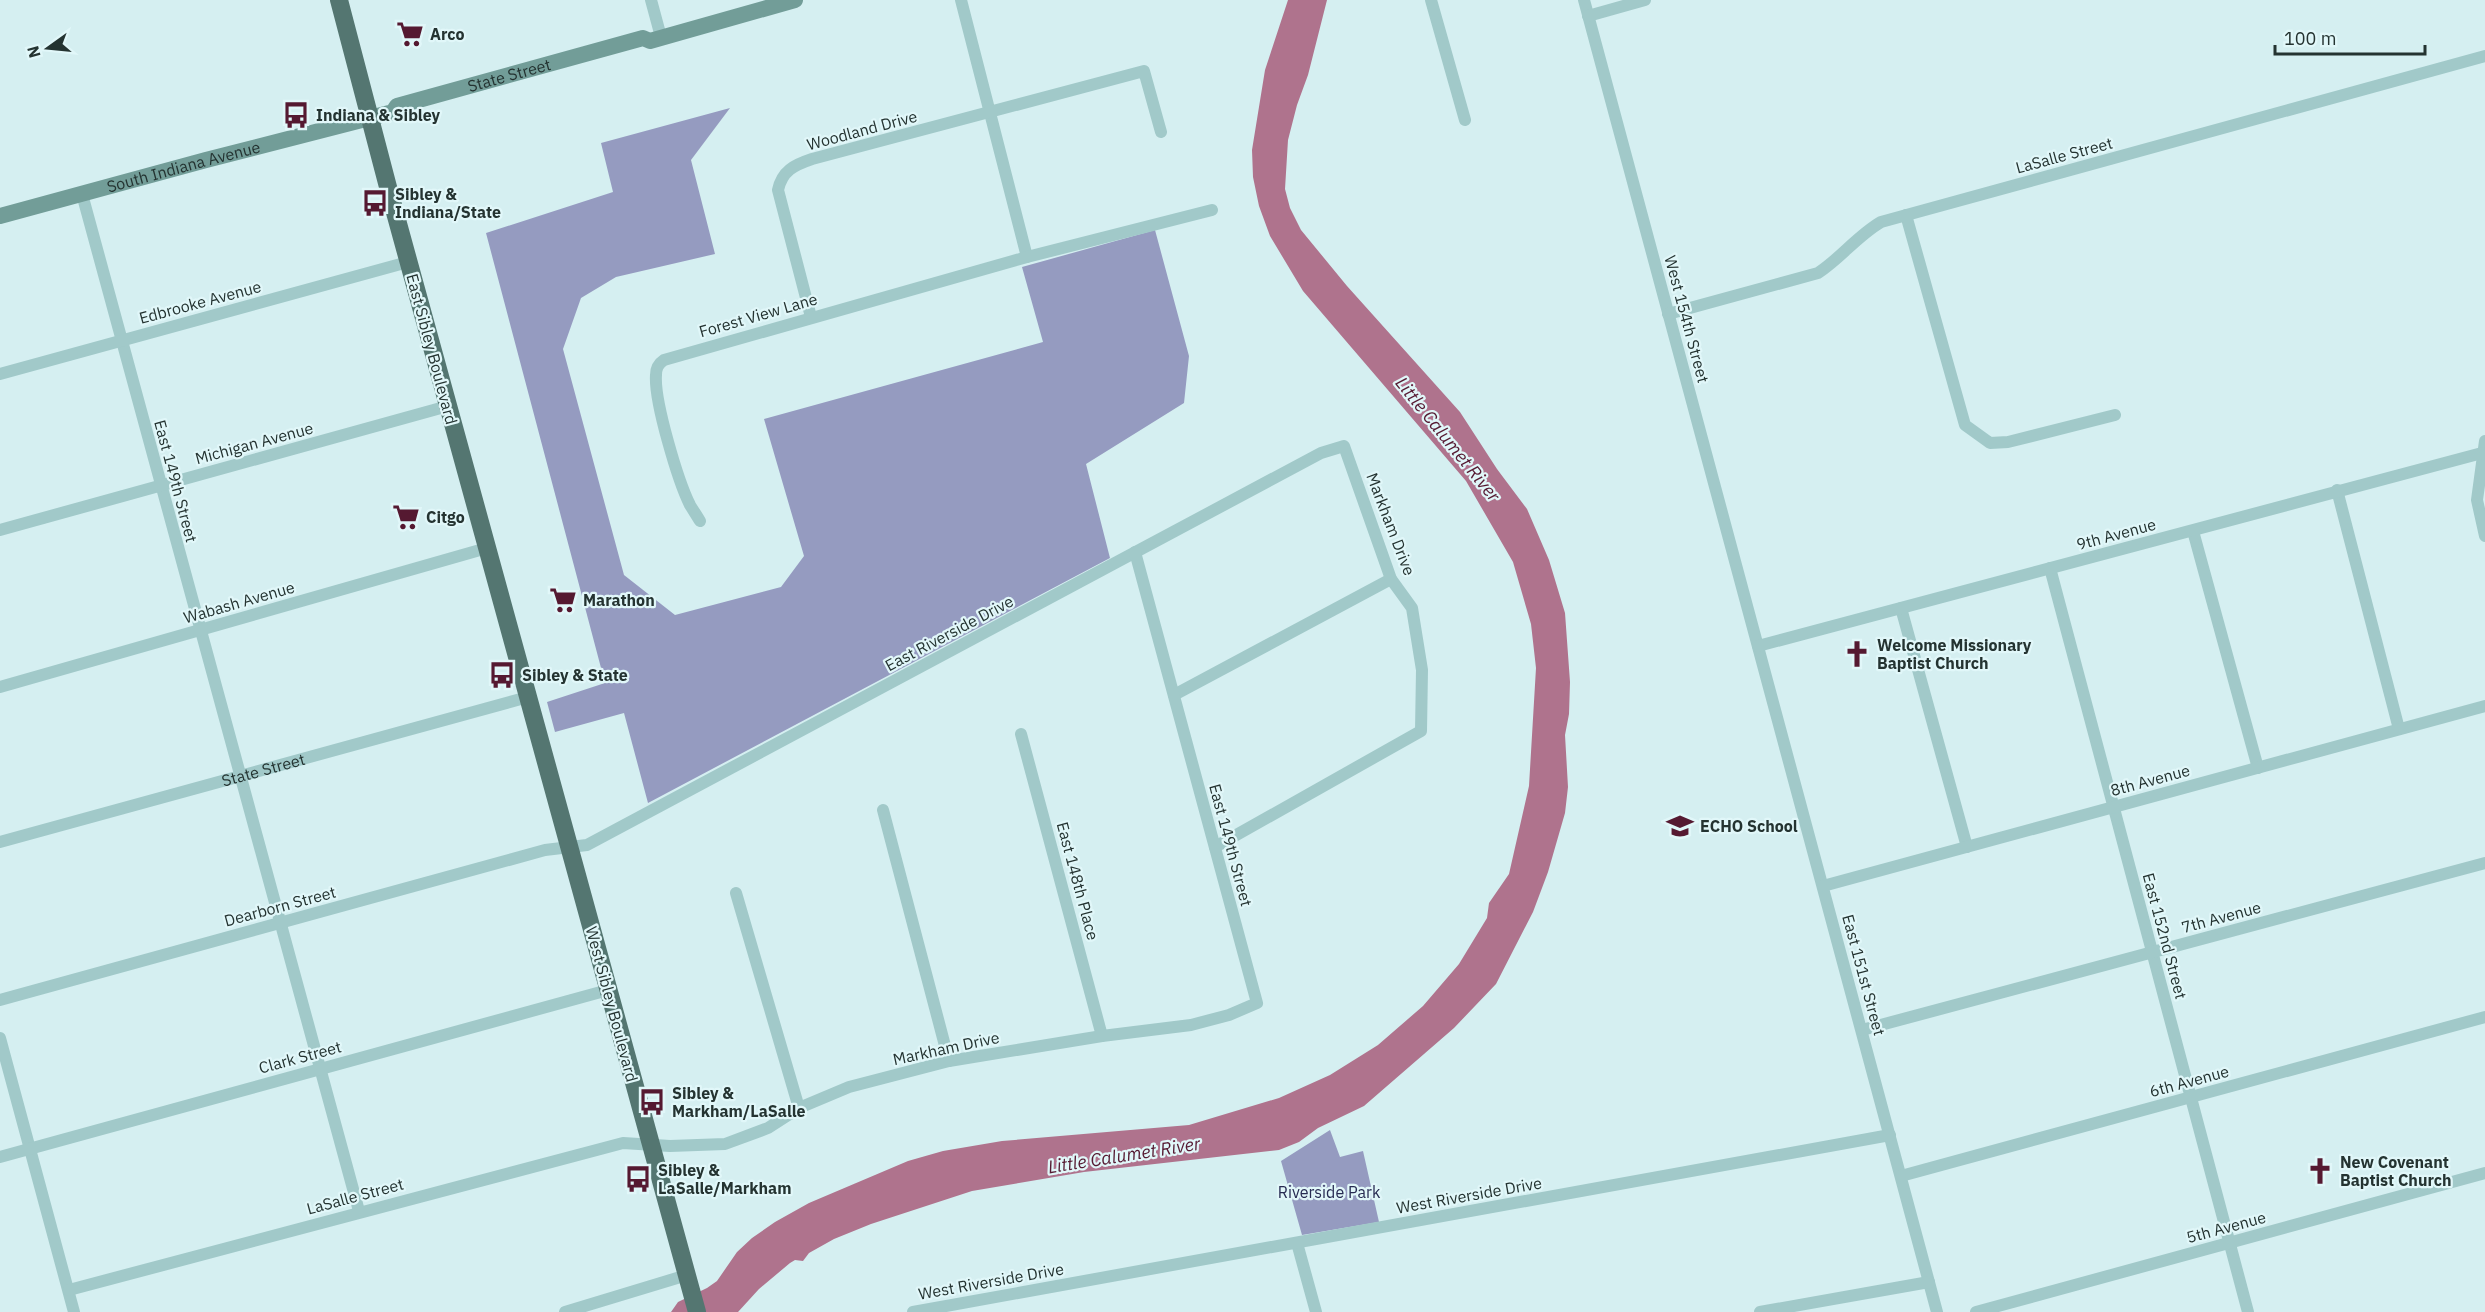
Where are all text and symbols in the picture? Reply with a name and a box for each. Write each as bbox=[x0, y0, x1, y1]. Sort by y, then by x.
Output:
north arrow bbox=[18, 18, 78, 78]
scale bar bbox=[2275, 18, 2425, 56]
supermarket icon: Arco bbox=[395, 19, 425, 49]
place label: Arco bbox=[430, 24, 465, 44]
text: 100 m bbox=[2284, 27, 2336, 50]
text: N bbox=[22, 44, 45, 60]
street label: State Street bbox=[465, 54, 553, 96]
bus stop icon: Indiana & Sibley bbox=[281, 100, 311, 130]
place label: Indiana & Sibley bbox=[316, 105, 441, 125]
street label: Woodland Drive bbox=[805, 106, 920, 154]
street label: LaSalle Street bbox=[2013, 132, 2115, 178]
street label: South Indiana Avenue bbox=[104, 136, 263, 197]
place label: Sibley & Indiana/State bbox=[395, 184, 501, 222]
bus stop icon: Sibley & Indiana/State bbox=[360, 188, 390, 218]
street label: West 154th Street bbox=[1660, 253, 1714, 385]
street label: East Sibley Boulevard bbox=[402, 271, 462, 427]
street label: Edbrooke Avenue bbox=[137, 276, 263, 328]
street label: Forest View Lane bbox=[697, 289, 820, 341]
water label: Little Calumet River bbox=[1391, 372, 1506, 506]
street label: East 149th Street bbox=[150, 417, 202, 545]
street label: Michigan Avenue bbox=[193, 418, 315, 468]
street label: Markham Drive bbox=[1362, 470, 1420, 578]
supermarket icon: Citgo bbox=[391, 502, 421, 532]
place label: Citgo bbox=[426, 507, 465, 527]
street label: 9th Avenue bbox=[2074, 514, 2158, 554]
street label: Wabash Avenue bbox=[181, 577, 297, 627]
supermarket icon: Marathon bbox=[548, 585, 578, 615]
place label: Marathon bbox=[583, 590, 655, 610]
street label: East Riverside Drive bbox=[881, 591, 1017, 675]
place label: Welcome Missionary Baptist Church bbox=[1877, 635, 2032, 673]
church icon: Welcome Missionary Baptist Church bbox=[1842, 639, 1872, 669]
bus stop icon: Sibley & State bbox=[487, 660, 517, 690]
place label: Sibley & State bbox=[522, 665, 628, 685]
street label: State Street bbox=[219, 749, 307, 791]
street label: 8th Avenue bbox=[2108, 760, 2192, 800]
street label: East 149th Street bbox=[1205, 781, 1257, 909]
school or university icon: ECHO School bbox=[1665, 811, 1695, 841]
place label: ECHO School bbox=[1700, 816, 1798, 836]
street label: East 148th Place bbox=[1053, 820, 1103, 942]
street label: East 152nd Street bbox=[2139, 871, 2191, 1001]
street label: Dearborn Street bbox=[222, 881, 338, 931]
street label: 7th Avenue bbox=[2179, 897, 2263, 937]
street label: East 151st Street bbox=[1838, 912, 1890, 1038]
street label: West Sibley Boulevard bbox=[582, 924, 642, 1084]
street label: Markham Drive bbox=[891, 1027, 1001, 1069]
street label: Clark Street bbox=[256, 1036, 344, 1078]
street label: 6th Avenue bbox=[2147, 1061, 2231, 1101]
place label: Sibley & Markham/LaSalle bbox=[672, 1083, 806, 1121]
bus stop icon: Sibley & Markham/LaSalle bbox=[637, 1087, 667, 1117]
water label: Little Calumet River bbox=[1046, 1132, 1202, 1178]
place label: New Covenant Baptist Church bbox=[2340, 1152, 2452, 1190]
church icon: New Covenant Baptist Church bbox=[2305, 1156, 2335, 1186]
place label: Sibley & LaSalle/Markham bbox=[658, 1160, 792, 1198]
bus stop icon: Sibley & LaSalle/Markham bbox=[623, 1164, 653, 1194]
street label: West Riverside Drive bbox=[1395, 1172, 1543, 1218]
street label: LaSalle Street bbox=[304, 1173, 406, 1219]
park label: Riverside Park bbox=[1278, 1182, 1381, 1202]
street label: 5th Avenue bbox=[2184, 1207, 2268, 1247]
street label: West Riverside Drive bbox=[917, 1258, 1065, 1304]

